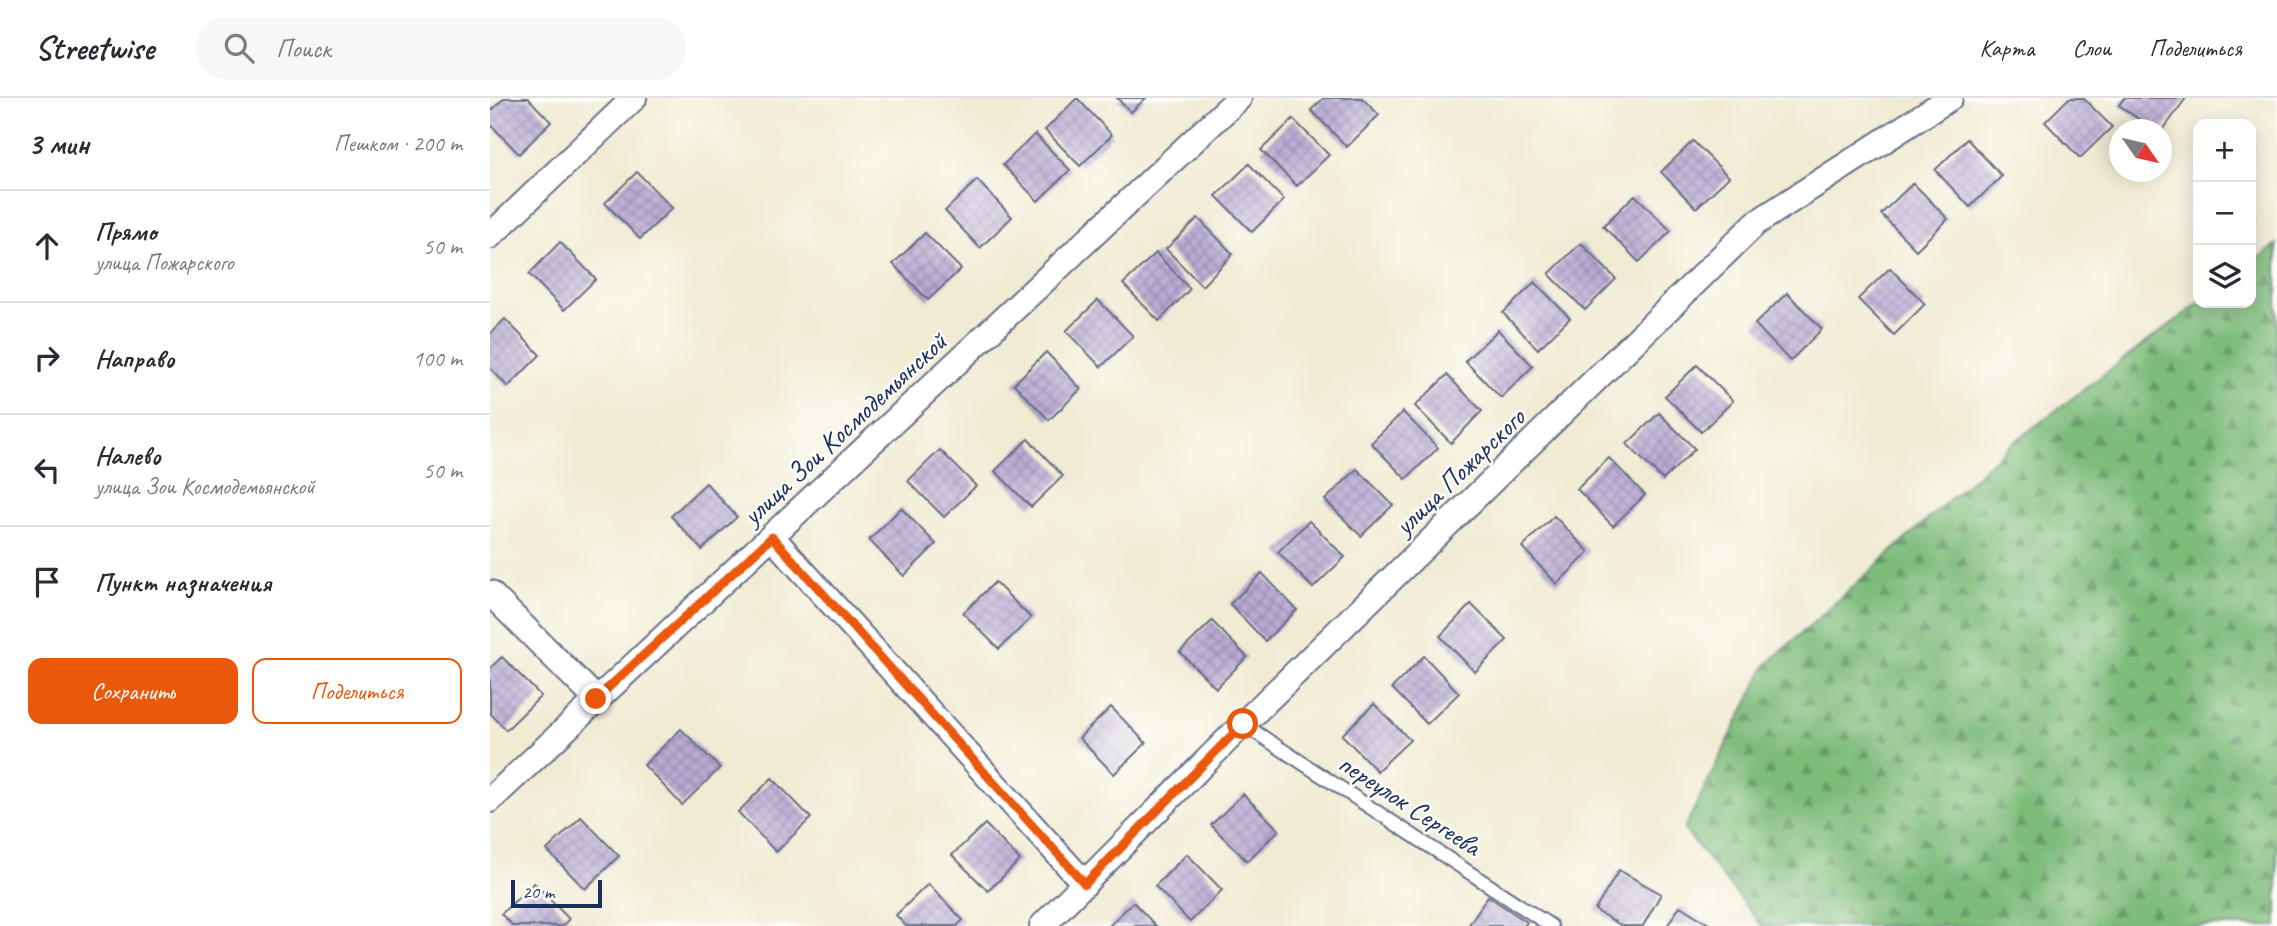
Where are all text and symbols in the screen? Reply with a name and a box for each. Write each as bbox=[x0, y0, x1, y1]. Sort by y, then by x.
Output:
search box bbox=[196, 17, 686, 80]
text: Streetwise bbox=[35, 27, 154, 69]
icon: search bbox=[220, 29, 258, 67]
text: Поиск bbox=[276, 32, 331, 65]
text: Карта bbox=[1980, 33, 2034, 63]
text: Слои bbox=[2072, 33, 2111, 63]
text: Поделиться bbox=[2149, 33, 2242, 63]
north arrow bbox=[2109, 119, 2172, 182]
map controls bbox=[2193, 119, 2256, 308]
button: + bbox=[2193, 119, 2256, 182]
text: 3 мин bbox=[28, 125, 89, 163]
text: Пешком · 200 m bbox=[334, 129, 462, 158]
button: − bbox=[2193, 182, 2256, 245]
text: Прямо bbox=[95, 215, 157, 248]
icon: ahead bbox=[28, 227, 66, 265]
text: 50 m bbox=[423, 232, 462, 261]
button: layers bbox=[2193, 245, 2256, 308]
text: улица Пожарского bbox=[95, 248, 234, 277]
street label: улица Зои Космодемьянской bbox=[733, 323, 955, 534]
icon: right bbox=[28, 339, 66, 377]
text: Направо bbox=[95, 342, 174, 375]
text: 100 m bbox=[413, 344, 462, 373]
street label: улица Пожарского bbox=[1385, 399, 1534, 544]
text: Налево bbox=[95, 439, 161, 472]
icon: left bbox=[28, 451, 66, 489]
text: 50 m bbox=[423, 456, 462, 485]
text: улица Зои Космодемьянской bbox=[95, 472, 315, 501]
icon: arrive bbox=[28, 563, 66, 601]
text: Пункт назначения bbox=[95, 566, 271, 599]
button: Сохранить bbox=[28, 658, 238, 724]
button: Поделиться bbox=[252, 658, 462, 724]
route end bbox=[580, 683, 611, 714]
route start bbox=[1227, 708, 1258, 739]
street label: переулок Сергеева bbox=[1332, 745, 1489, 864]
scale bar bbox=[511, 877, 602, 909]
text: 20 m bbox=[522, 880, 554, 904]

